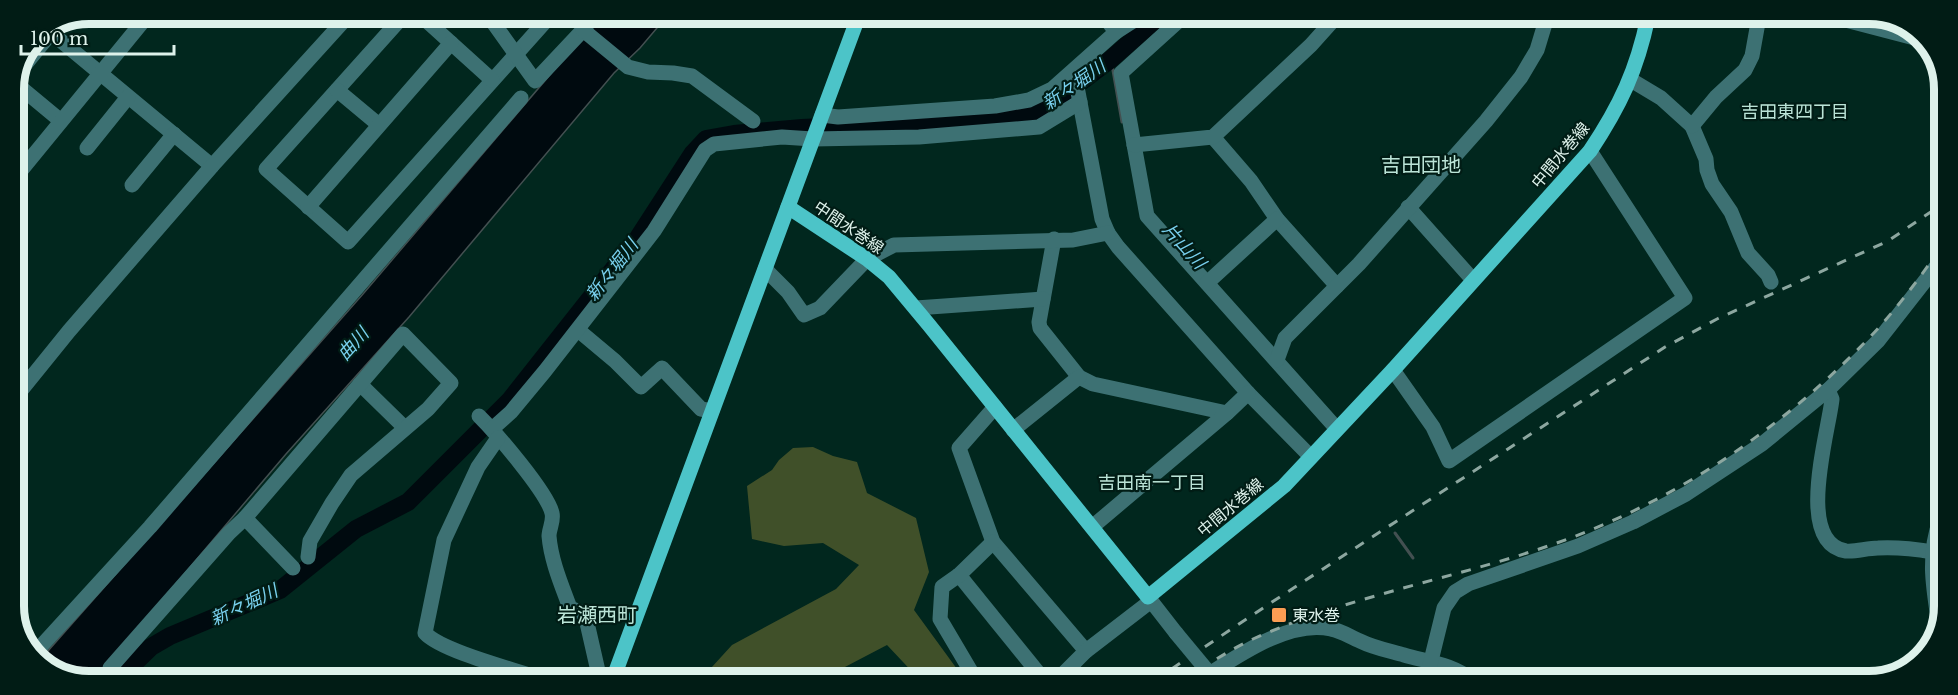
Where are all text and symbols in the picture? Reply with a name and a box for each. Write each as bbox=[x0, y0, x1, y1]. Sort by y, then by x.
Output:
scale bar bbox=[21, 18, 174, 56]
text: 100 m bbox=[30, 28, 88, 50]
water label: 新々堀川 bbox=[1038, 54, 1111, 115]
district label: 吉田東四丁目 bbox=[1741, 101, 1849, 123]
street label: 中間水巻線 bbox=[1527, 118, 1593, 192]
district label: 吉田団地 bbox=[1381, 153, 1461, 177]
street label: 中間水巻線 bbox=[810, 196, 888, 258]
water label: 片山川 bbox=[1158, 219, 1212, 275]
water label: 新々堀川 bbox=[581, 233, 644, 305]
water label: 曲川 bbox=[333, 322, 375, 365]
district label: 吉田南一丁目 bbox=[1098, 472, 1206, 494]
street label: 中間水巻線 bbox=[1193, 474, 1267, 540]
water label: 新々堀川 bbox=[207, 579, 283, 630]
district label: 岩瀬西町 bbox=[557, 603, 637, 627]
place label: 東水巻 bbox=[1292, 605, 1340, 625]
marker: 東水巻 bbox=[1270, 606, 1288, 624]

